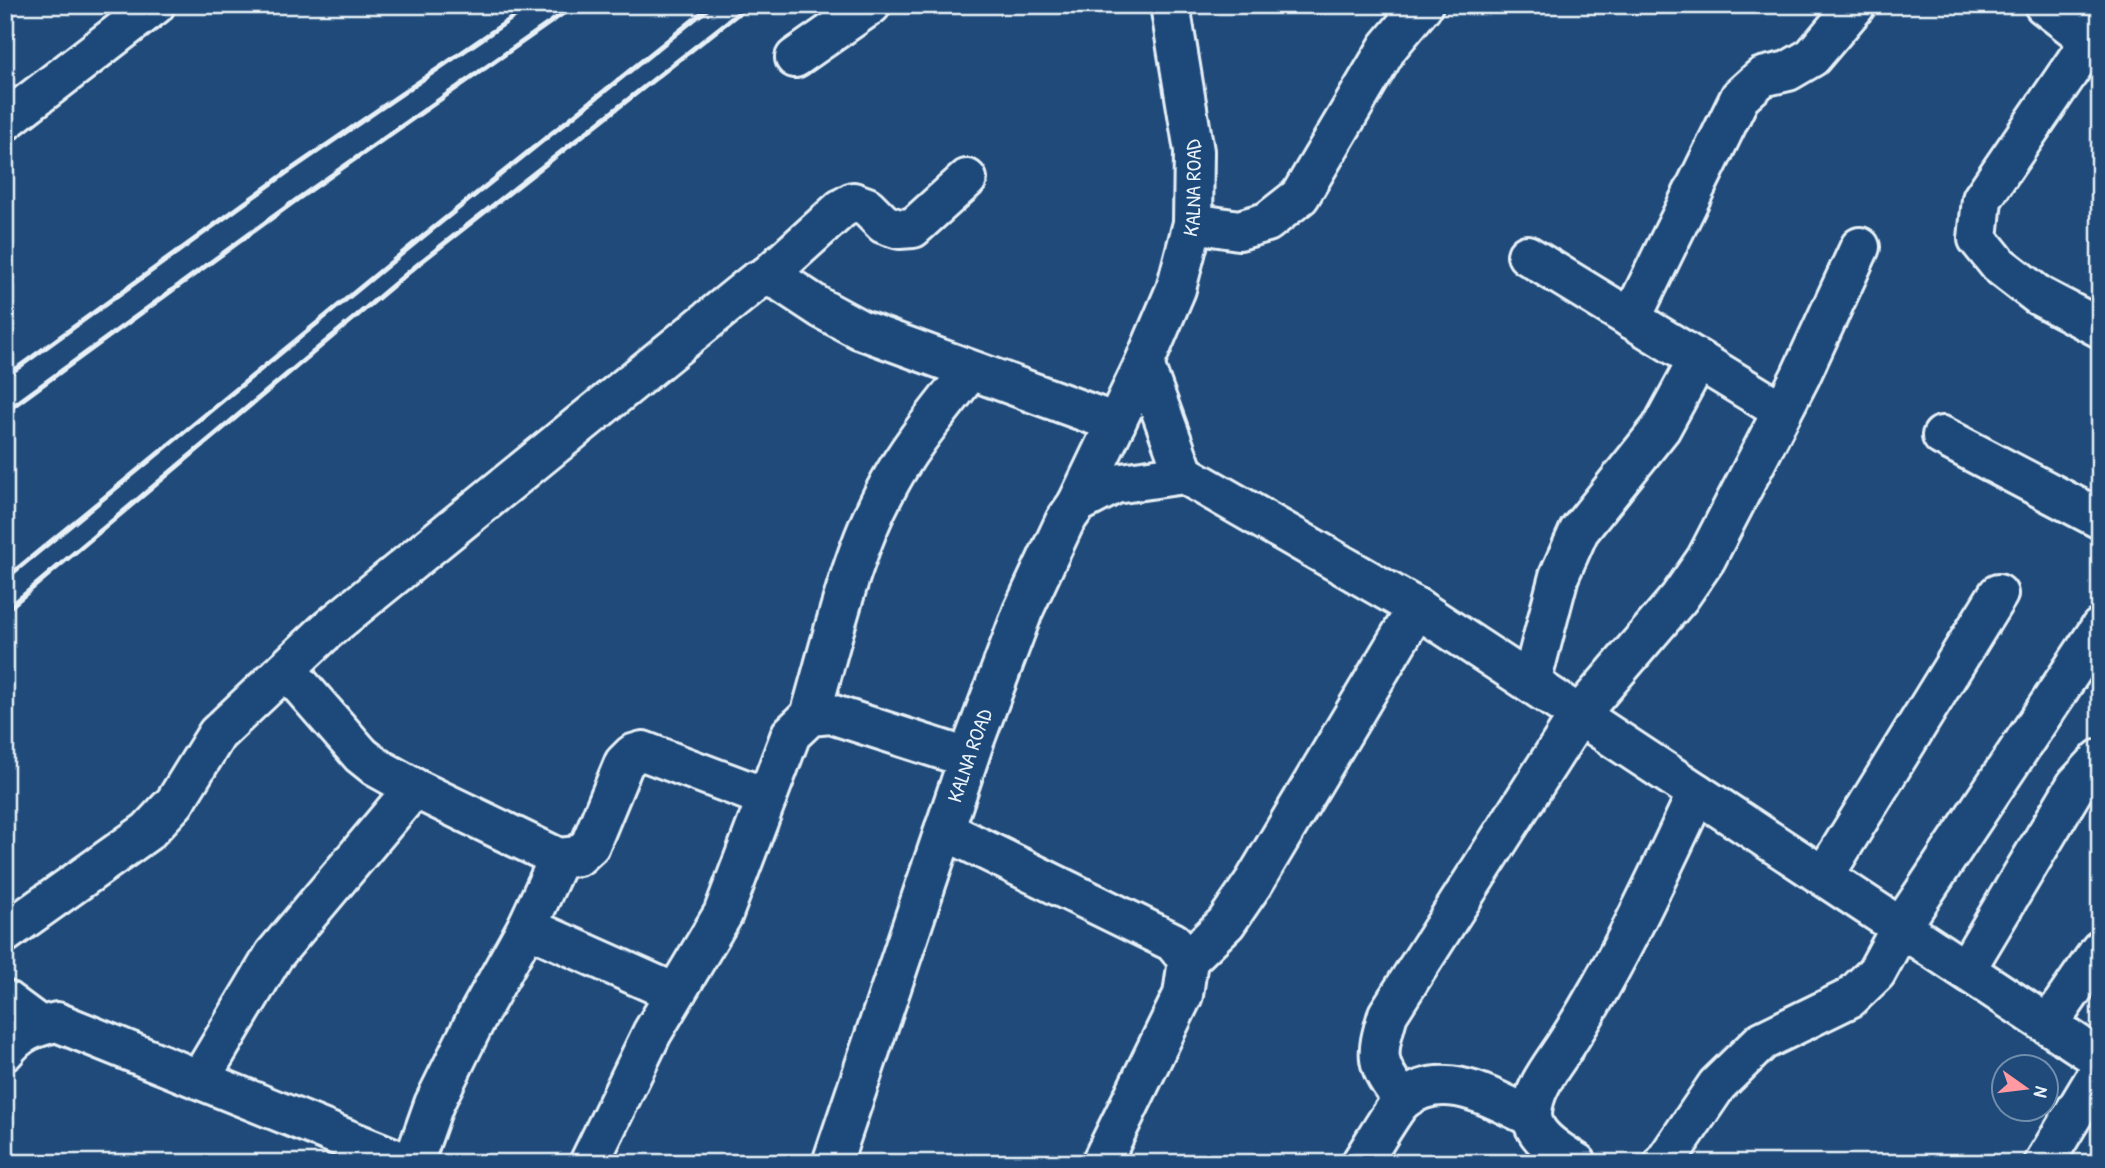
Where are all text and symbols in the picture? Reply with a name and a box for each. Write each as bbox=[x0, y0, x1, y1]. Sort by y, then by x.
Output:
street label: KALNA ROAD bbox=[1175, 137, 1208, 239]
street label: KALNA ROAD bbox=[940, 705, 999, 806]
north arrow bbox=[1990, 1052, 2060, 1122]
text: N bbox=[2028, 1084, 2055, 1100]

